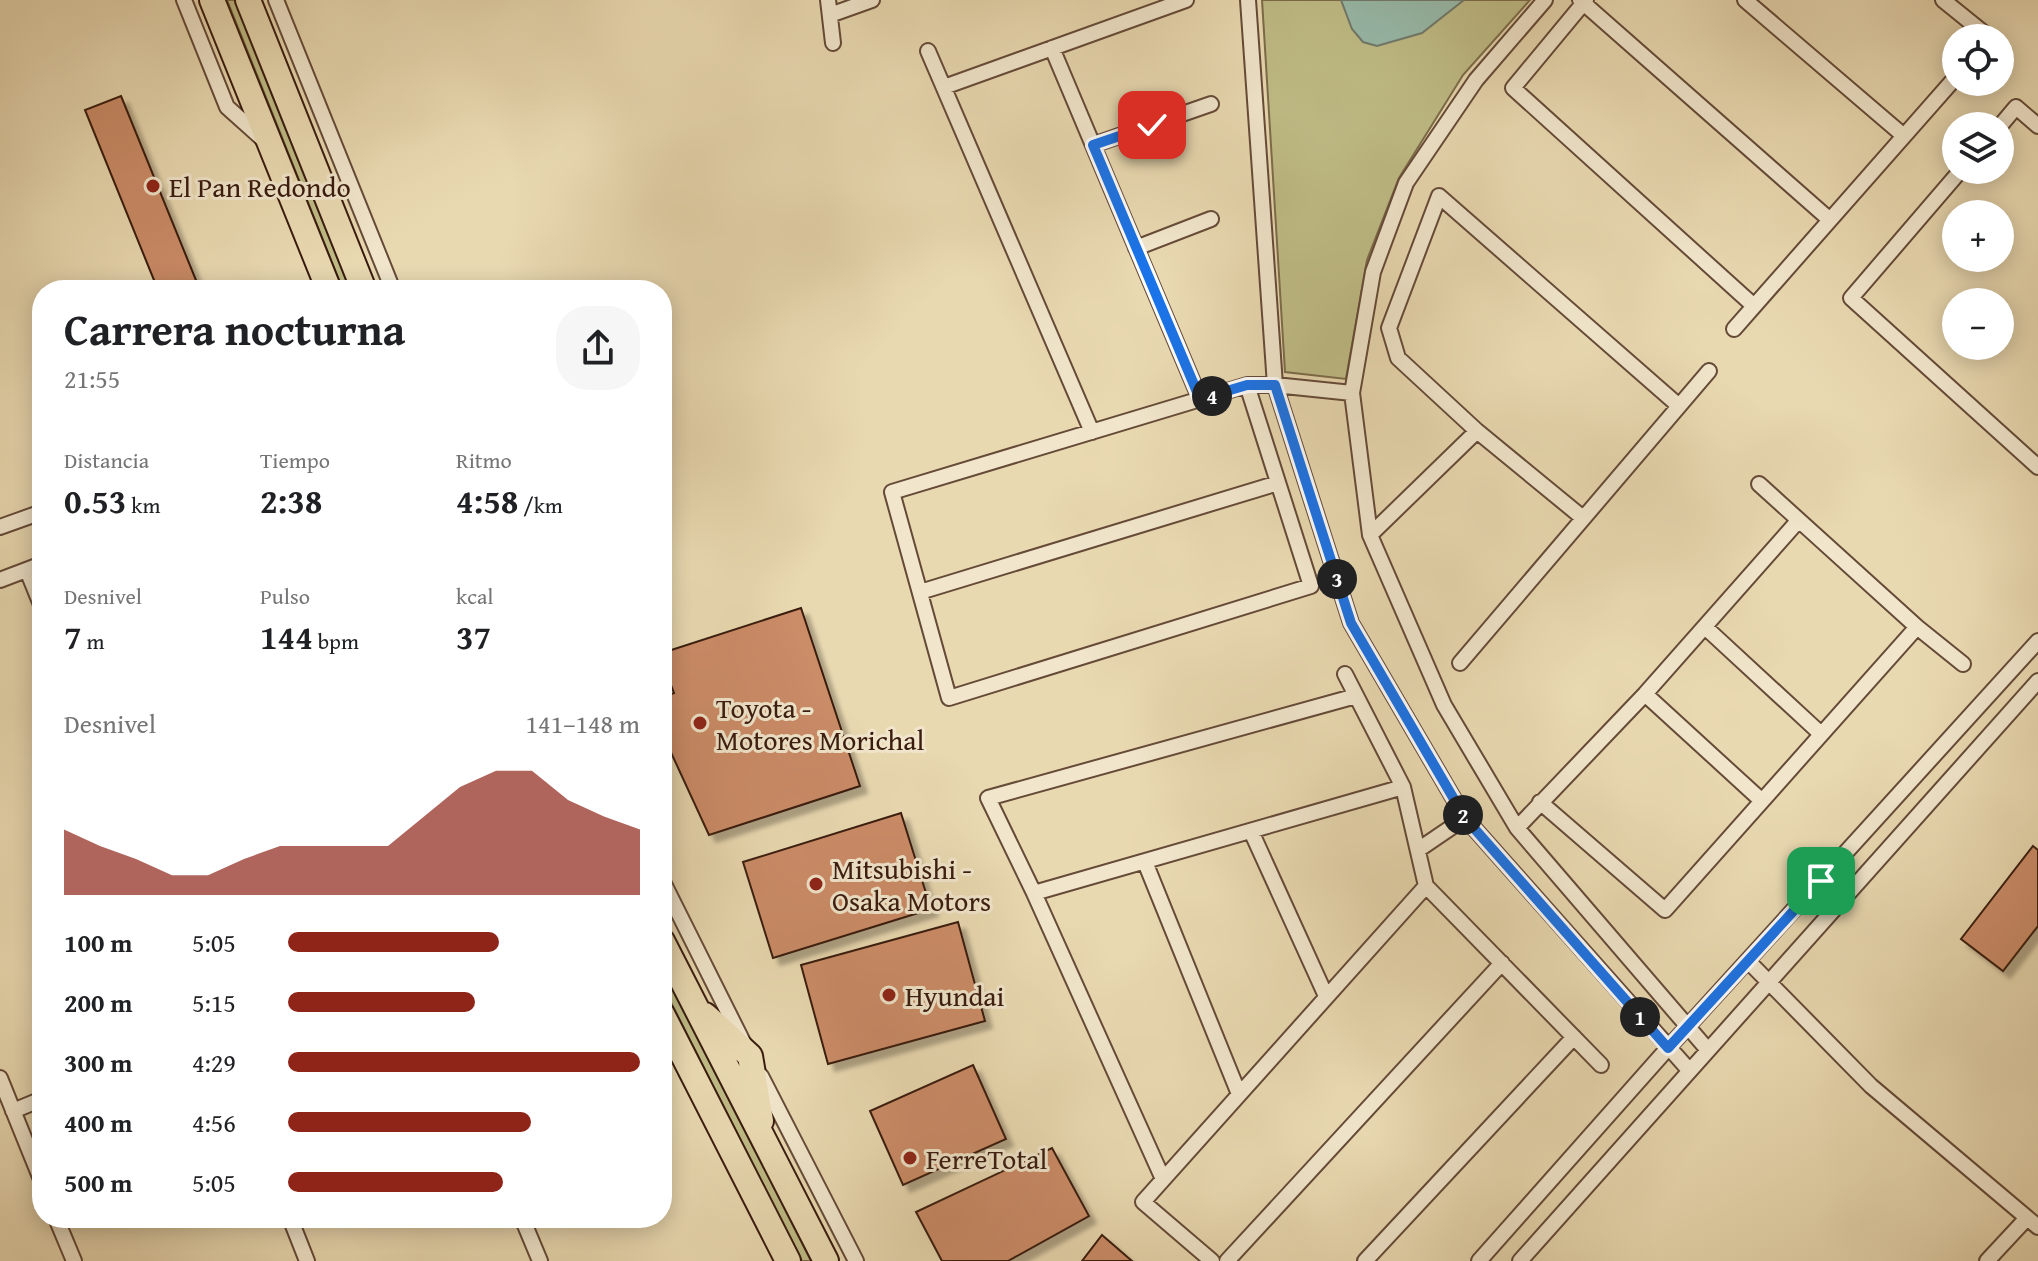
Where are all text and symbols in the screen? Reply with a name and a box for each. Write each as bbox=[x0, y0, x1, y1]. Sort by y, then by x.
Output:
map controls bbox=[1942, 24, 2014, 360]
button: locate bbox=[1942, 24, 2014, 96]
pin bbox=[1118, 91, 1186, 159]
icon: check bbox=[1130, 103, 1174, 147]
button: layers bbox=[1942, 112, 2014, 184]
place label: El Pan Redondo bbox=[169, 166, 351, 207]
marker: El Pan Redondo bbox=[144, 177, 162, 195]
button: + bbox=[1942, 200, 2014, 272]
button: − bbox=[1942, 288, 2014, 360]
text: Carrera nocturna bbox=[64, 297, 405, 361]
button: share bbox=[556, 306, 640, 390]
text: 21:55 bbox=[64, 359, 120, 398]
pin: 4 bbox=[1192, 376, 1232, 416]
text: 4 bbox=[1206, 380, 1218, 412]
text: Distancia bbox=[64, 444, 149, 476]
text: Tiempo bbox=[260, 444, 330, 476]
text: Ritmo bbox=[456, 444, 512, 476]
text: 0.53 bbox=[64, 476, 126, 525]
text: 2:38 bbox=[260, 476, 322, 525]
text: 4:58 bbox=[456, 476, 518, 525]
text: km bbox=[126, 489, 160, 521]
text: /km bbox=[518, 489, 563, 521]
pin: 3 bbox=[1317, 559, 1357, 599]
text: 3 bbox=[1331, 563, 1343, 595]
text: Desnivel bbox=[64, 580, 142, 612]
text: Pulso bbox=[260, 580, 310, 612]
text: kcal bbox=[456, 580, 494, 612]
text: 7 bbox=[64, 612, 82, 661]
text: 144 bbox=[260, 612, 313, 661]
text: 37 bbox=[456, 612, 491, 661]
text: m bbox=[82, 625, 104, 657]
text: bpm bbox=[313, 625, 359, 657]
place label: Toyota - Motores Morichal bbox=[716, 687, 925, 760]
text: Desnivel bbox=[64, 704, 156, 743]
text: 141–148 m bbox=[526, 704, 640, 743]
marker: Toyota - Motores Morichal bbox=[691, 714, 709, 732]
pin: 2 bbox=[1443, 795, 1483, 835]
text: 2 bbox=[1457, 799, 1469, 831]
pin bbox=[1787, 847, 1855, 915]
place label: Mitsubishi - Osaka Motors bbox=[832, 848, 991, 921]
icon: arrive bbox=[1799, 859, 1843, 903]
marker: Mitsubishi - Osaka Motors bbox=[807, 875, 825, 893]
text: 100 m bbox=[64, 923, 132, 962]
text: 5:05 bbox=[192, 923, 236, 962]
place label: Hyundai bbox=[905, 975, 1005, 1016]
text: 200 m bbox=[64, 983, 132, 1022]
text: 5:15 bbox=[192, 983, 236, 1022]
marker: Hyundai bbox=[880, 986, 898, 1004]
pin: 1 bbox=[1620, 997, 1660, 1037]
text: 1 bbox=[1634, 1001, 1646, 1033]
text: 300 m bbox=[64, 1043, 132, 1082]
text: 4:29 bbox=[192, 1043, 236, 1082]
text: 400 m bbox=[64, 1103, 132, 1142]
text: 4:56 bbox=[192, 1103, 236, 1142]
place label: FerreTotal bbox=[926, 1138, 1048, 1179]
marker: FerreTotal bbox=[901, 1149, 919, 1167]
text: 500 m bbox=[64, 1163, 132, 1202]
text: 5:05 bbox=[192, 1163, 236, 1202]

